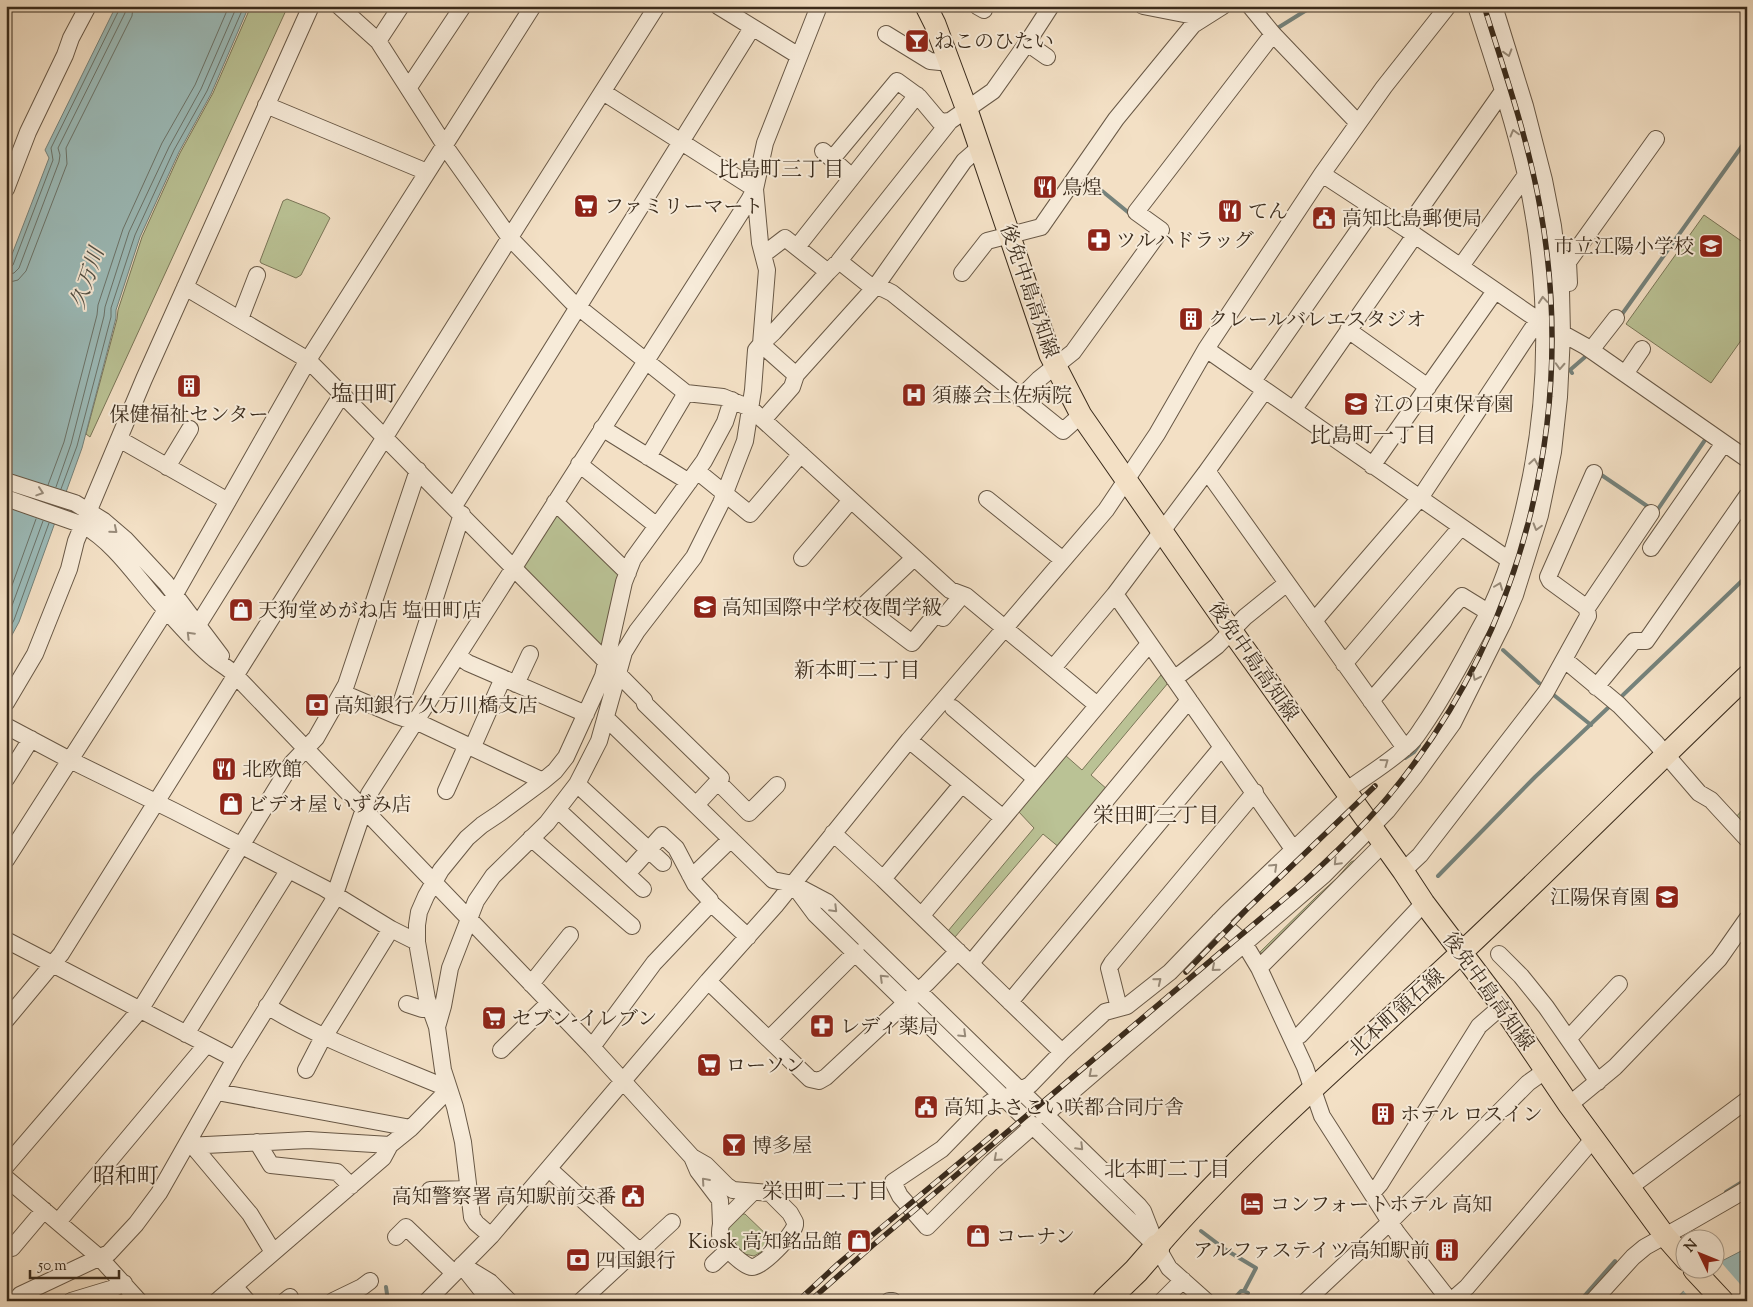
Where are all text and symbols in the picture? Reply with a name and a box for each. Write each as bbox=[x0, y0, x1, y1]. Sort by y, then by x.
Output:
bar icon: ねこのひたい bbox=[904, 28, 930, 54]
place label: ねこのひたい bbox=[934, 29, 1054, 58]
one-way arrow bbox=[1503, 48, 1513, 56]
one-way arrow bbox=[1510, 130, 1520, 138]
district label: 比島町三丁目 bbox=[718, 156, 844, 186]
restaurant icon: 鳥煌 bbox=[1032, 174, 1058, 200]
place label: 鳥煌 bbox=[1062, 175, 1102, 204]
supermarket icon: ファミリーマート bbox=[573, 193, 599, 219]
place label: ファミリーマート bbox=[604, 194, 764, 223]
restaurant icon: てん bbox=[1217, 198, 1243, 224]
place label: てん bbox=[1248, 199, 1288, 228]
public building icon: 高知比島郵便局 bbox=[1311, 205, 1337, 231]
place label: 高知比島郵便局 bbox=[1342, 206, 1482, 235]
street label: 後免中島高知線 bbox=[991, 221, 1064, 363]
pharmacy icon: ツルハドラッグ bbox=[1086, 227, 1112, 253]
place label: ツルハドラッグ bbox=[1116, 228, 1254, 257]
school or university icon: 市立江陽小学校 bbox=[1698, 233, 1724, 259]
place label: 市立江陽小学校 bbox=[1554, 234, 1694, 263]
water label: 久万川 bbox=[64, 242, 114, 313]
one-way arrow bbox=[1538, 296, 1549, 304]
building icon: クレールバレエスタジオ bbox=[1178, 306, 1204, 332]
place label: クレールバレエスタジオ bbox=[1208, 307, 1426, 336]
one-way arrow bbox=[1555, 363, 1566, 371]
building icon: 保健福祉センター bbox=[176, 373, 202, 399]
district label: 塩田町 bbox=[331, 380, 397, 412]
hospital icon: 須藤会土佐病院 bbox=[901, 382, 927, 408]
place label: 須藤会土佐病院 bbox=[932, 383, 1072, 412]
school or university icon: 江の口東保育園 bbox=[1343, 391, 1369, 417]
place label: 江の口東保育園 bbox=[1374, 392, 1514, 421]
place label: 保健福祉センター bbox=[109, 402, 269, 431]
district label: 比島町一丁目 bbox=[1310, 422, 1436, 452]
one-way arrow bbox=[1528, 458, 1539, 466]
one-way arrow bbox=[35, 486, 44, 496]
one-way arrow bbox=[1532, 522, 1542, 530]
one-way arrow bbox=[109, 524, 118, 533]
one-way arrow bbox=[1493, 583, 1503, 591]
school or university icon: 高知国際中学校夜間学級 bbox=[692, 594, 718, 620]
place label: 高知国際中学校夜間学級 bbox=[722, 595, 942, 624]
shop icon: 天狗堂めがね店 塩田町店 bbox=[228, 597, 254, 623]
street label: 後免中島高知線 bbox=[1200, 597, 1304, 728]
place label: 天狗堂めがね店 塩田町店 bbox=[258, 598, 482, 627]
one-way arrow bbox=[186, 632, 195, 641]
district label: 新本町二丁目 bbox=[794, 657, 920, 687]
one-way arrow bbox=[1472, 672, 1483, 681]
bank icon: 高知銀行 久万川橋支店 bbox=[304, 692, 330, 718]
place label: 高知銀行 久万川橋支店 bbox=[334, 693, 538, 722]
restaurant icon: 北欧館 bbox=[211, 756, 237, 782]
place label: 北欧館 bbox=[242, 757, 302, 786]
one-way arrow bbox=[1379, 759, 1389, 768]
shop icon: ビデオ屋 いずみ店 bbox=[218, 791, 244, 817]
place label: ビデオ屋 いずみ店 bbox=[248, 792, 412, 821]
district label: 栄田町三丁目 bbox=[1093, 802, 1219, 832]
one-way arrow bbox=[1334, 856, 1343, 865]
one-way arrow bbox=[1268, 864, 1277, 873]
school or university icon: 江陽保育園 bbox=[1654, 884, 1680, 910]
place label: 江陽保育園 bbox=[1550, 885, 1650, 914]
one-way arrow bbox=[828, 903, 837, 912]
street label: 後免中島高知線 bbox=[1434, 927, 1540, 1058]
one-way arrow bbox=[1211, 962, 1220, 971]
street label: 北本町領石線 bbox=[1343, 963, 1452, 1065]
one-way arrow bbox=[879, 975, 888, 984]
one-way arrow bbox=[1152, 979, 1161, 987]
supermarket icon: セブン-イレブン bbox=[481, 1005, 507, 1031]
place label: セブン-イレブン bbox=[512, 1006, 657, 1035]
pharmacy icon: レディ薬局 bbox=[809, 1013, 835, 1039]
place label: レディ薬局 bbox=[840, 1014, 938, 1043]
one-way arrow bbox=[957, 1028, 966, 1037]
supermarket icon: ローソン bbox=[696, 1052, 722, 1078]
place label: ローソン bbox=[726, 1053, 805, 1082]
one-way arrow bbox=[1088, 1068, 1097, 1077]
public building icon: 高知よさこい咲都合同庁舎 bbox=[913, 1094, 939, 1120]
place label: 高知よさこい咲都合同庁舎 bbox=[944, 1095, 1184, 1124]
building icon: ホテル ロスイン bbox=[1370, 1101, 1396, 1127]
place label: ホテル ロスイン bbox=[1400, 1102, 1543, 1131]
bar icon: 博多屋 bbox=[721, 1132, 747, 1158]
place label: 博多屋 bbox=[752, 1133, 812, 1162]
one-way arrow bbox=[1074, 1141, 1083, 1150]
one-way arrow bbox=[994, 1152, 1003, 1161]
district label: 北本町二丁目 bbox=[1104, 1156, 1230, 1186]
district label: 昭和町 bbox=[93, 1162, 159, 1194]
one-way arrow bbox=[702, 1177, 711, 1186]
district label: 栄田町二丁目 bbox=[762, 1178, 888, 1208]
public building icon: 高知警察署 高知駅前交番 bbox=[620, 1183, 646, 1209]
place label: 高知警察署 高知駅前交番 bbox=[392, 1184, 616, 1213]
hotel icon: コンフォートホテル 高知 bbox=[1239, 1191, 1265, 1217]
place label: コンフォートホテル 高知 bbox=[1270, 1192, 1492, 1221]
shop icon: コーナン bbox=[965, 1223, 991, 1249]
place label: コーナン bbox=[996, 1224, 1075, 1253]
shop icon: Kiosk 高知銘品館 bbox=[846, 1228, 872, 1254]
place label: Kiosk 高知銘品館 bbox=[688, 1229, 842, 1258]
north arrow bbox=[1676, 1230, 1726, 1280]
text: N bbox=[1681, 1236, 1703, 1257]
building icon: アルファステイツ高知駅前 bbox=[1434, 1237, 1460, 1263]
place label: アルファステイツ高知駅前 bbox=[1193, 1238, 1430, 1267]
scale bar bbox=[30, 1247, 119, 1279]
bank icon: 四国銀行 bbox=[565, 1247, 591, 1273]
place label: 四国銀行 bbox=[596, 1248, 676, 1277]
text: 50 m bbox=[37, 1256, 67, 1277]

